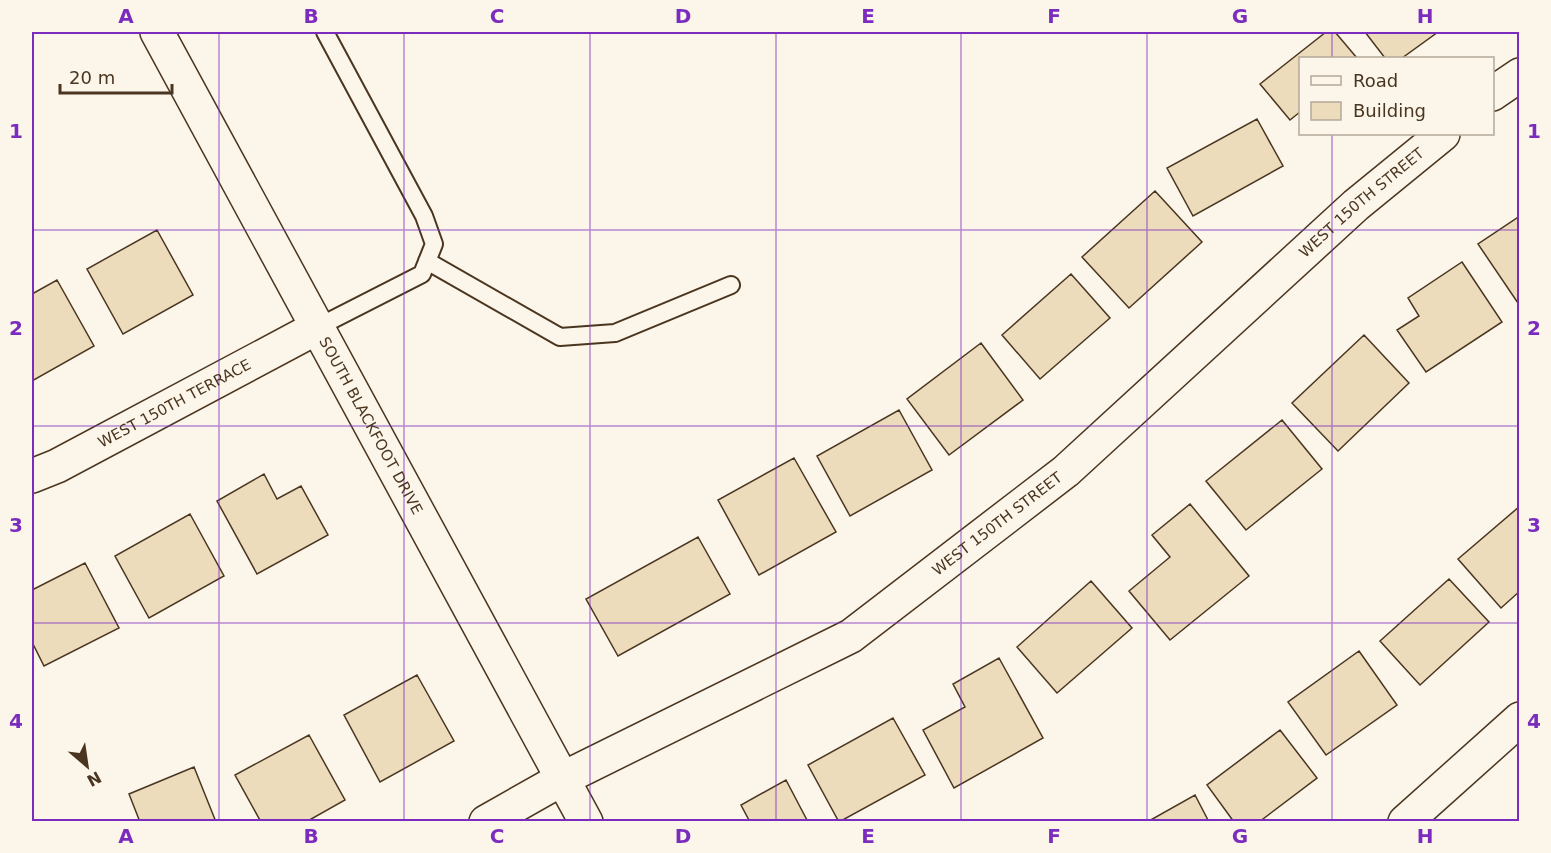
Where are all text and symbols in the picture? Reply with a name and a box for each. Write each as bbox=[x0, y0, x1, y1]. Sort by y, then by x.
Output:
text: A bbox=[118, 4, 134, 28]
text: B bbox=[303, 4, 319, 28]
text: C bbox=[490, 4, 504, 28]
text: D bbox=[675, 4, 691, 28]
text: E bbox=[861, 4, 875, 28]
text: F bbox=[1047, 4, 1061, 28]
text: G bbox=[1232, 4, 1248, 28]
text: H bbox=[1417, 4, 1433, 28]
scale bar bbox=[60, 57, 172, 95]
legend bbox=[1299, 57, 1494, 135]
text: 20 m bbox=[69, 67, 115, 88]
text: Road bbox=[1353, 70, 1398, 91]
text: Building bbox=[1353, 100, 1426, 121]
text: 1 bbox=[9, 119, 23, 143]
text: 1 bbox=[1527, 119, 1541, 143]
street label: WEST 150TH STREET bbox=[1296, 144, 1428, 262]
text: 2 bbox=[9, 316, 23, 340]
text: 2 bbox=[1527, 316, 1541, 340]
street label: SOUTH BLACKFOOT DRIVE bbox=[315, 334, 426, 518]
street label: WEST 150TH TERRACE bbox=[95, 355, 254, 451]
street label: WEST 150TH STREET bbox=[929, 468, 1066, 579]
text: 3 bbox=[9, 513, 23, 537]
text: 3 bbox=[1527, 513, 1541, 537]
text: 4 bbox=[9, 709, 23, 733]
text: 4 bbox=[1527, 709, 1541, 733]
north arrow bbox=[57, 736, 117, 796]
text: N bbox=[84, 767, 104, 790]
text: A bbox=[118, 824, 134, 848]
text: B bbox=[303, 824, 319, 848]
text: C bbox=[490, 824, 504, 848]
text: D bbox=[675, 824, 691, 848]
text: E bbox=[861, 824, 875, 848]
text: F bbox=[1047, 824, 1061, 848]
text: G bbox=[1232, 824, 1248, 848]
text: H bbox=[1417, 824, 1433, 848]

